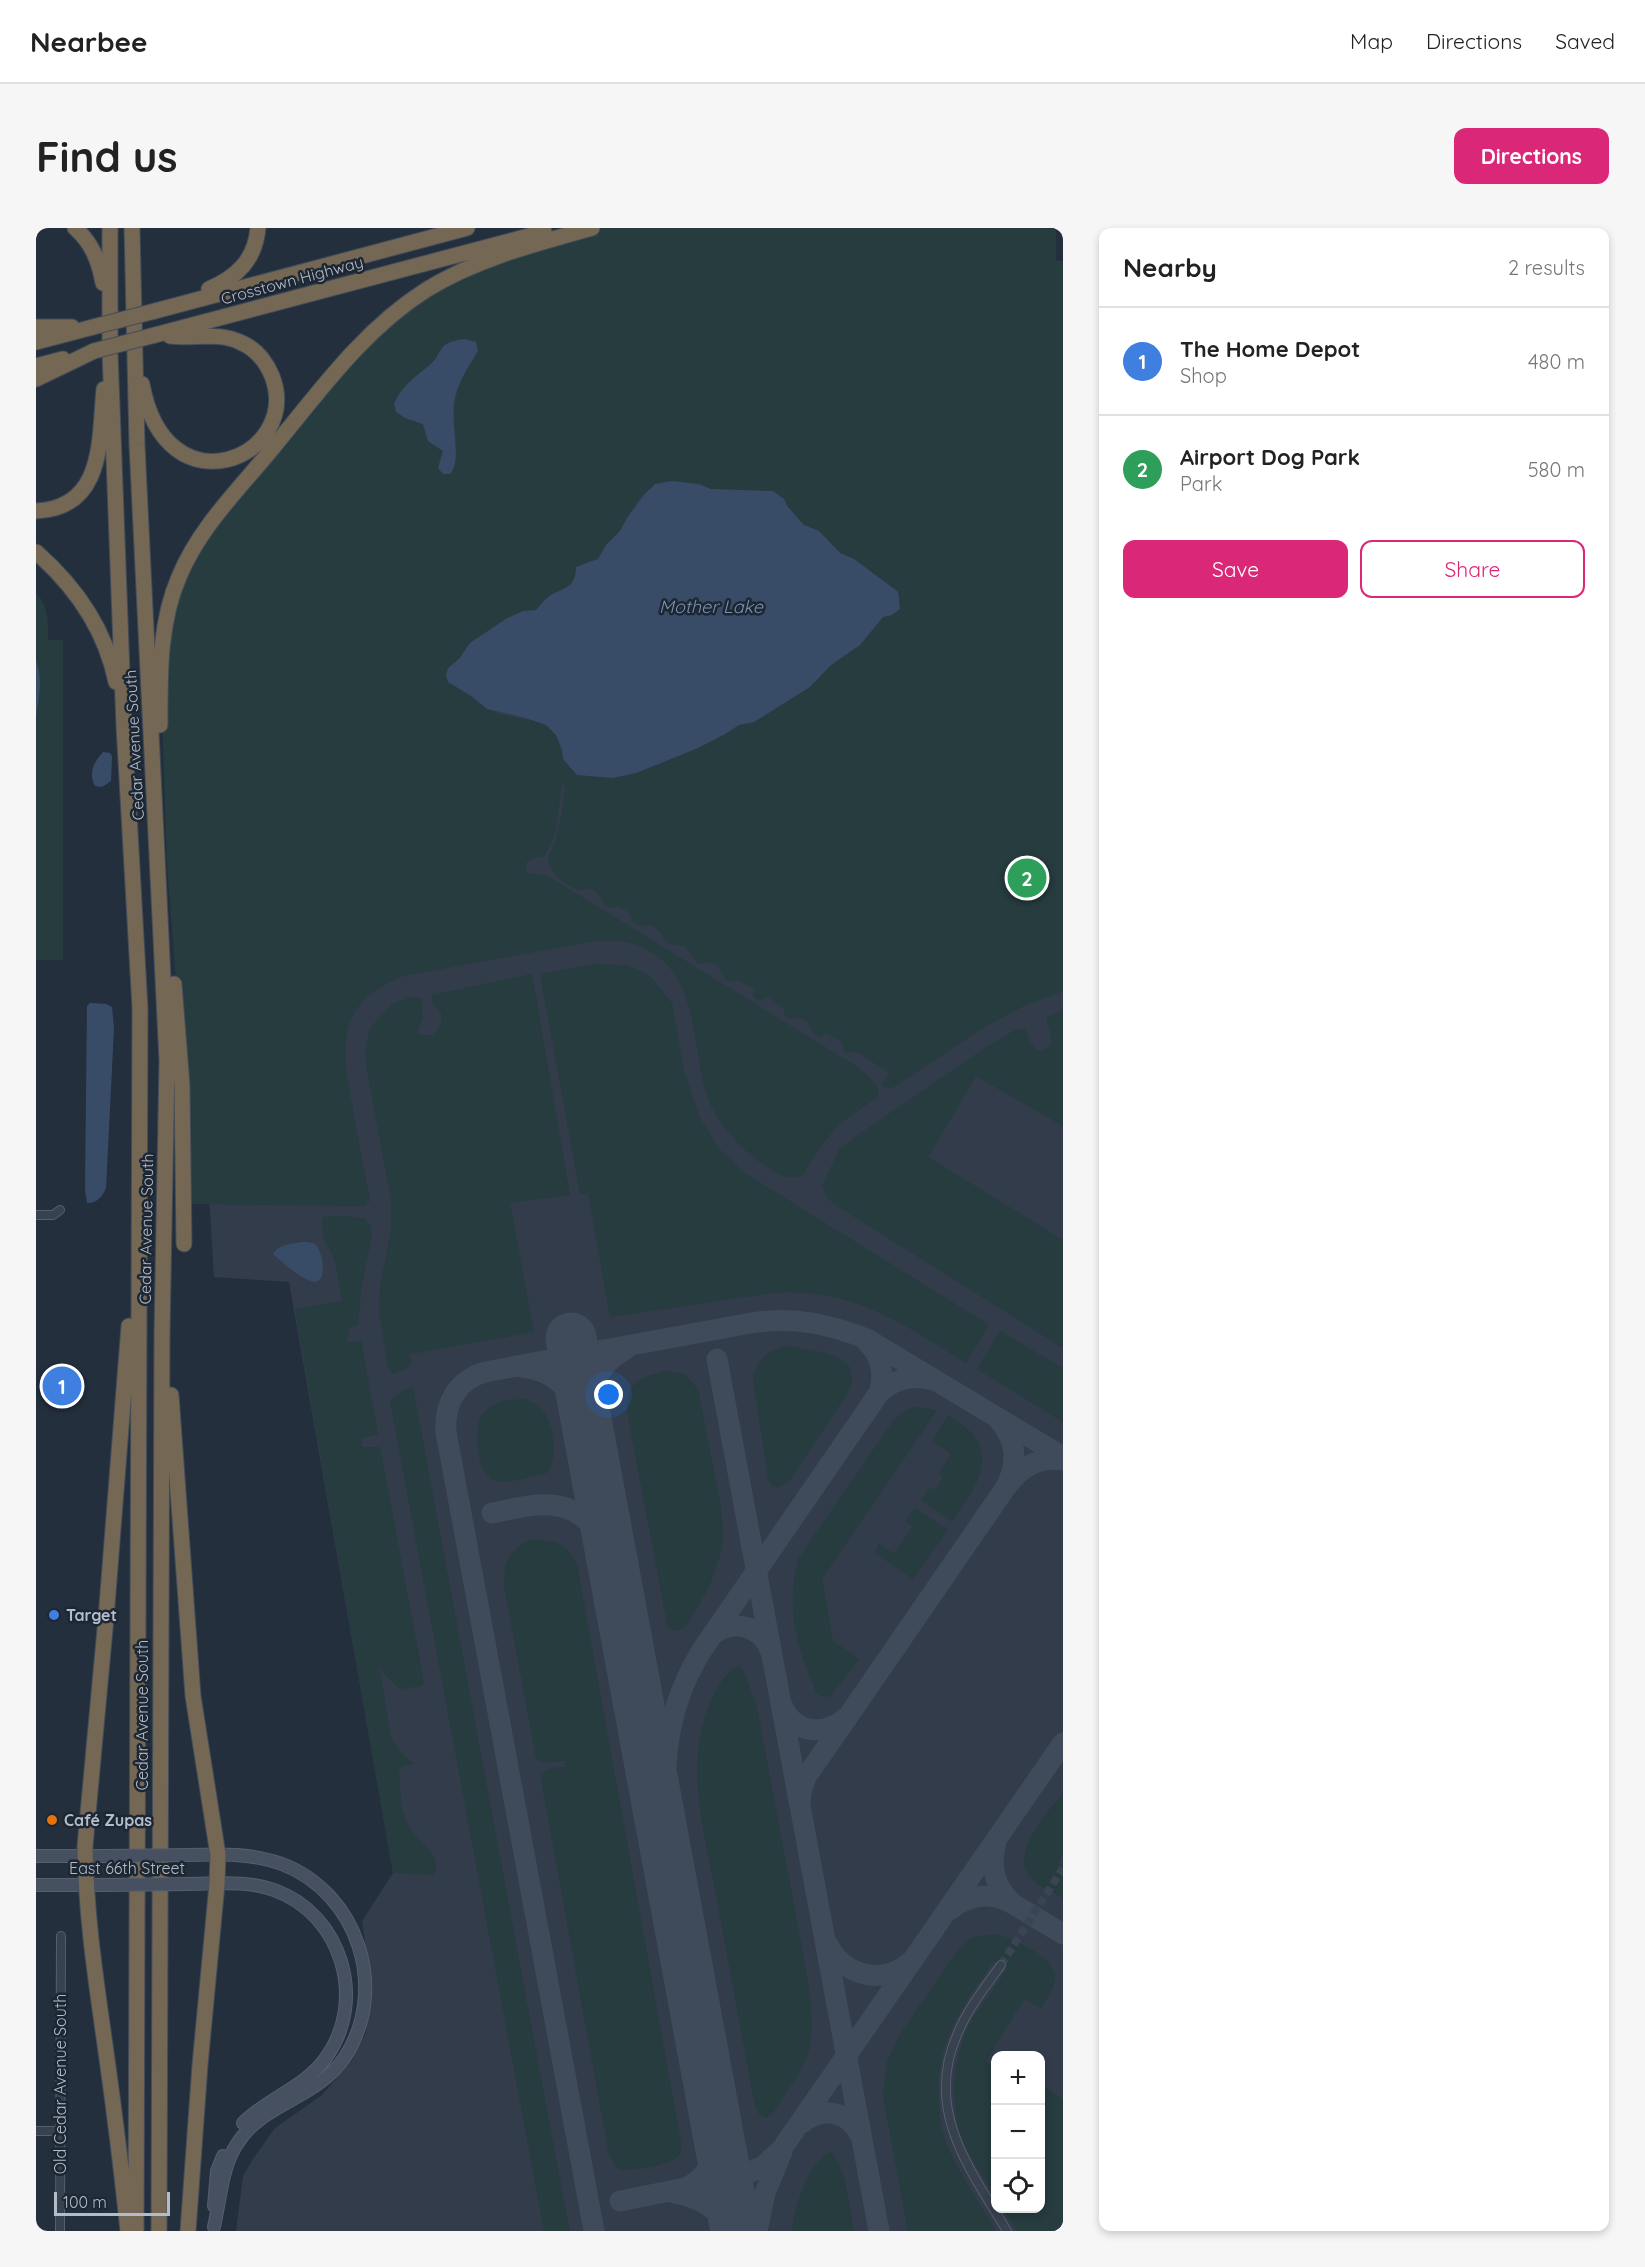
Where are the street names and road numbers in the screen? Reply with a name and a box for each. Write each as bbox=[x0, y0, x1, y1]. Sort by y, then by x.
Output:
street label: Crosstown Highway bbox=[219, 251, 365, 309]
street label: Cedar Avenue South bbox=[120, 669, 148, 821]
street label: Cedar Avenue South bbox=[135, 1153, 157, 1305]
street label: Cedar Avenue South bbox=[132, 1640, 152, 1790]
street label: East 66th Street bbox=[69, 1858, 185, 1878]
street label: Old Cedar Avenue South bbox=[50, 1994, 70, 2174]

